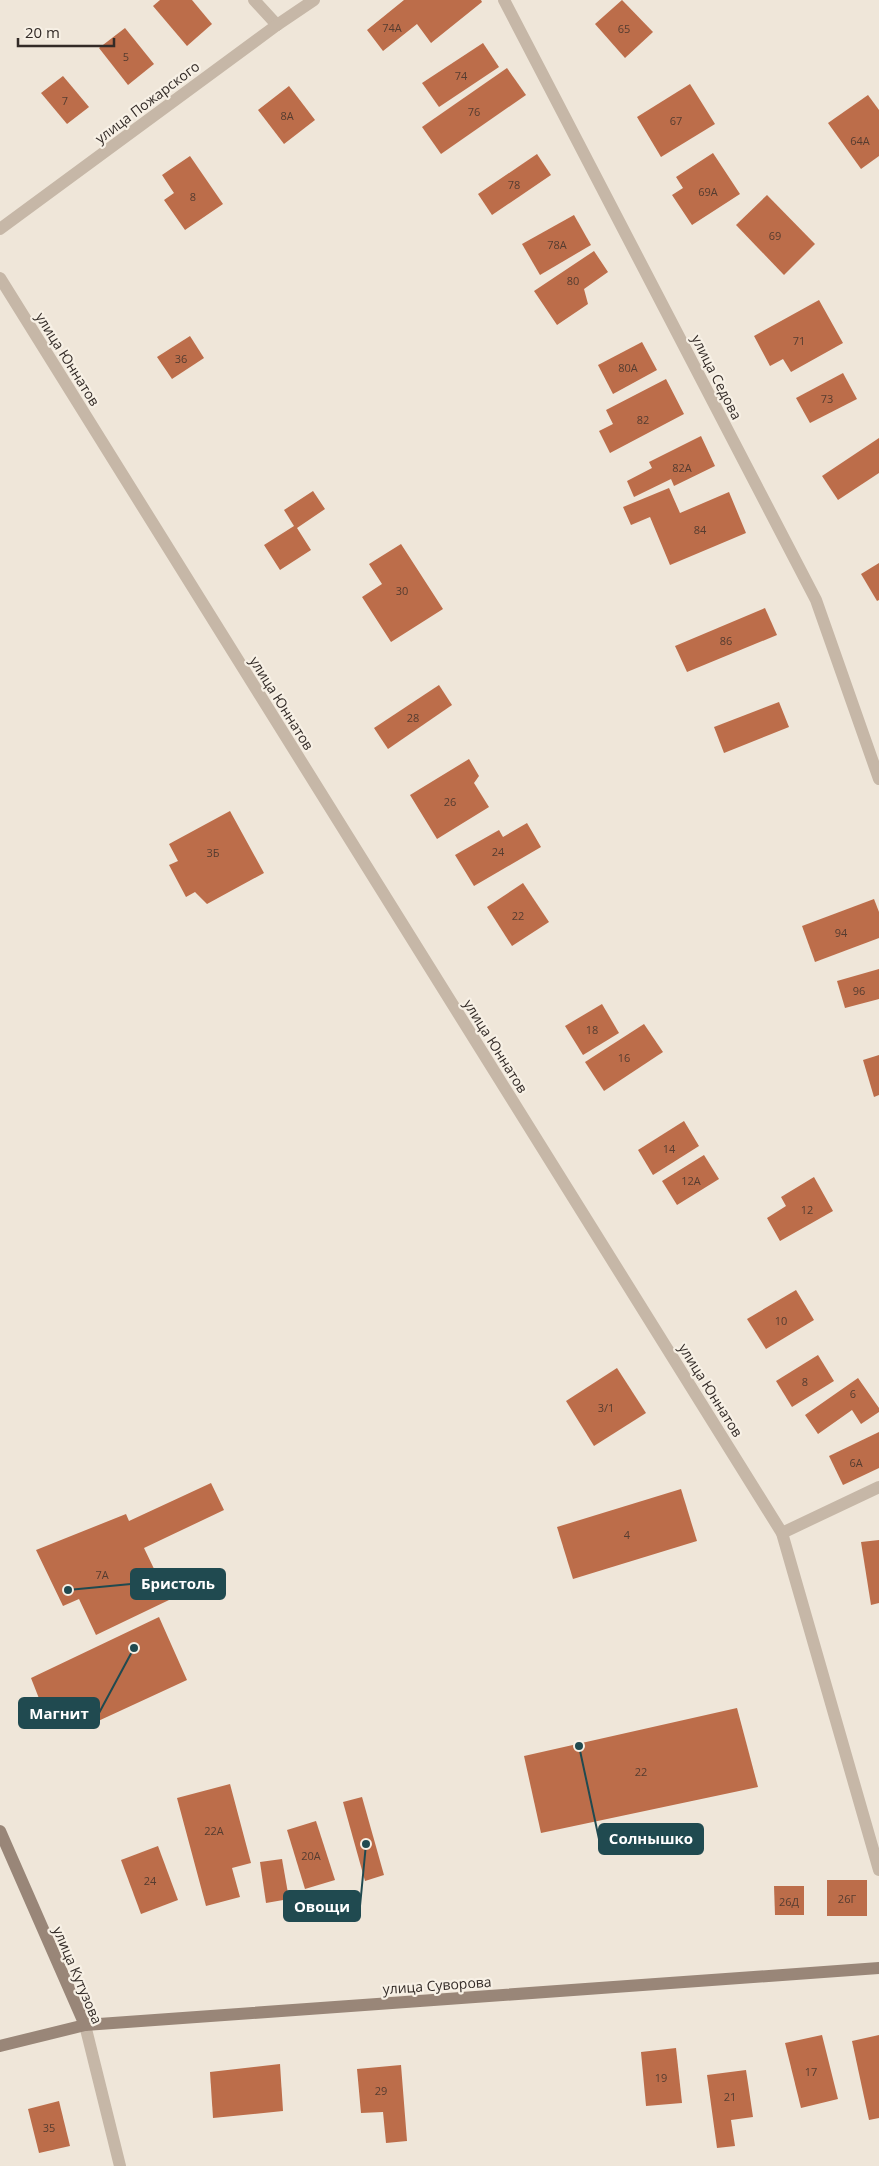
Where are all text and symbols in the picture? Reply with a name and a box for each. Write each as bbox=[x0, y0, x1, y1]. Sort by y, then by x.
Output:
scale bar bbox=[18, 15, 114, 47]
house number: 74А bbox=[382, 20, 402, 35]
house number: 65 bbox=[618, 21, 630, 36]
text: 20 m bbox=[25, 22, 60, 42]
house number: 5 bbox=[123, 49, 129, 64]
street label: улица Пожарского bbox=[91, 56, 203, 148]
house number: 74 bbox=[455, 68, 468, 83]
house number: 7 bbox=[62, 93, 68, 108]
house number: 76 bbox=[468, 104, 480, 119]
house number: 8А bbox=[280, 108, 294, 123]
house number: 67 bbox=[670, 113, 682, 128]
house number: 64А bbox=[850, 133, 870, 148]
house number: 78 bbox=[508, 177, 520, 192]
house number: 69А bbox=[698, 184, 718, 199]
house number: 8 bbox=[190, 189, 196, 204]
house number: 69 bbox=[769, 228, 781, 243]
house number: 78А bbox=[547, 237, 567, 252]
house number: 80 bbox=[567, 273, 579, 288]
street label: улица Юннатов bbox=[32, 308, 104, 410]
street label: улица Седова bbox=[687, 331, 747, 423]
house number: 71 bbox=[793, 333, 805, 348]
house number: 36 bbox=[175, 351, 187, 366]
house number: 80А bbox=[618, 360, 638, 375]
house number: 73 bbox=[821, 391, 833, 406]
house number: 82 bbox=[637, 412, 649, 427]
house number: 82А bbox=[672, 460, 692, 475]
house number: 84 bbox=[694, 522, 707, 537]
house number: 30 bbox=[396, 583, 408, 598]
house number: 86 bbox=[720, 633, 732, 648]
street label: улица Юннатов bbox=[246, 652, 318, 754]
house number: 28 bbox=[407, 710, 419, 725]
house number: 26 bbox=[444, 794, 456, 809]
house number: 24 bbox=[492, 844, 505, 859]
house number: 3Б bbox=[206, 845, 220, 860]
house number: 22 bbox=[512, 908, 524, 923]
house number: 94 bbox=[835, 925, 848, 940]
house number: 96 bbox=[853, 983, 865, 998]
street label: улица Юннатов bbox=[460, 995, 532, 1097]
house number: 18 bbox=[586, 1022, 598, 1037]
house number: 16 bbox=[618, 1050, 630, 1065]
house number: 14 bbox=[663, 1141, 676, 1156]
house number: 12А bbox=[681, 1173, 701, 1188]
house number: 12 bbox=[801, 1202, 813, 1217]
house number: 10 bbox=[775, 1313, 787, 1328]
street label: улица Юннатов bbox=[675, 1339, 747, 1441]
house number: 8 bbox=[802, 1374, 808, 1389]
house number: 6 bbox=[850, 1386, 856, 1401]
house number: 3/1 bbox=[598, 1400, 614, 1415]
house number: 6А bbox=[849, 1455, 863, 1470]
house number: 4 bbox=[624, 1527, 631, 1542]
house number: 7А bbox=[95, 1567, 109, 1582]
callout: Бристоль bbox=[131, 1569, 225, 1599]
text: Бристоль bbox=[141, 1573, 215, 1593]
callout: Магнит bbox=[19, 1698, 99, 1728]
text: Магнит bbox=[29, 1703, 89, 1723]
house number: 22 bbox=[635, 1764, 647, 1779]
house number: 22А bbox=[204, 1823, 224, 1838]
callout: Солнышко bbox=[599, 1824, 703, 1854]
text: Солнышко bbox=[609, 1828, 693, 1848]
house number: 20А bbox=[301, 1848, 321, 1863]
house number: 24 bbox=[144, 1873, 157, 1888]
callout: Овощи bbox=[284, 1891, 360, 1921]
house number: 26Г bbox=[838, 1891, 856, 1906]
house number: 26Д bbox=[779, 1894, 800, 1909]
text: Овощи bbox=[294, 1896, 350, 1916]
street label: улица Кутузова bbox=[49, 1923, 107, 2027]
street label: улица Суворова bbox=[382, 1972, 492, 1998]
house number: 17 bbox=[805, 2064, 817, 2079]
house number: 19 bbox=[655, 2070, 667, 2085]
house number: 29 bbox=[375, 2083, 387, 2098]
house number: 21 bbox=[724, 2089, 736, 2104]
house number: 35 bbox=[43, 2120, 55, 2135]

